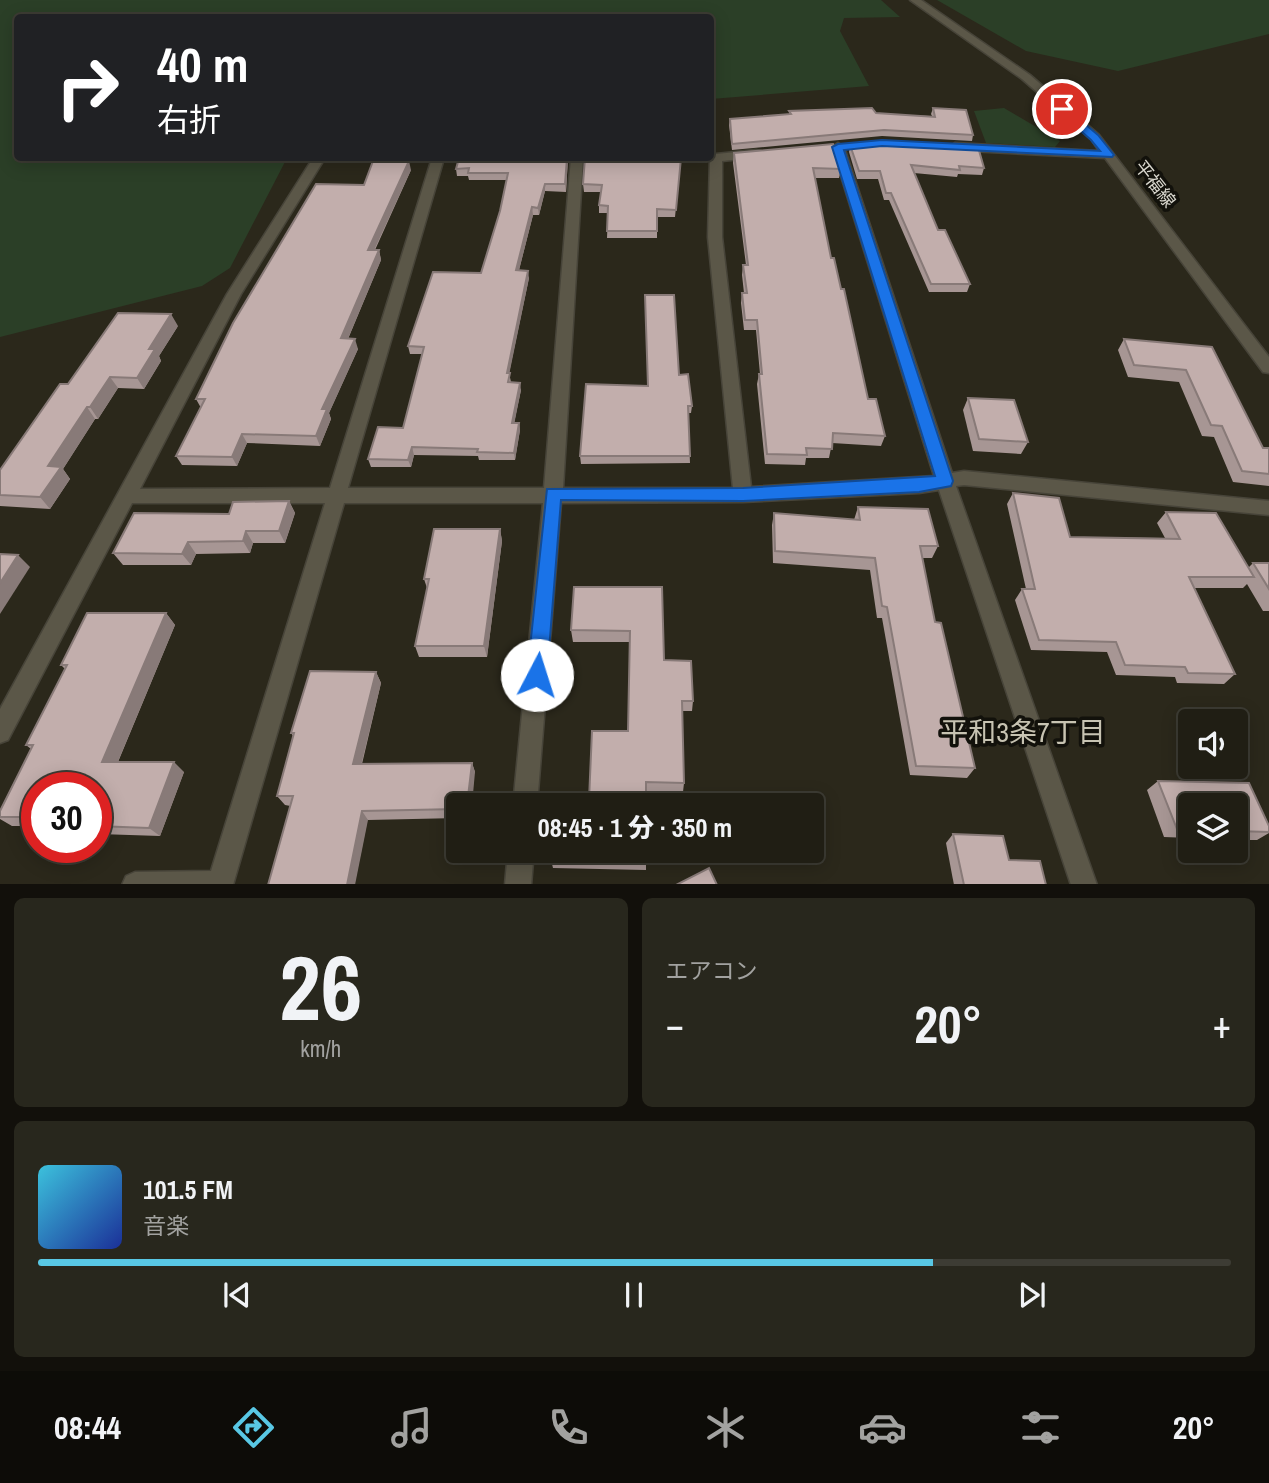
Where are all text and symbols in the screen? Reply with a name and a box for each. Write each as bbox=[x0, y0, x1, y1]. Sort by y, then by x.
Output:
text: 40 m bbox=[157, 31, 249, 97]
icon: right bbox=[42, 42, 133, 133]
pin bbox=[1032, 79, 1092, 139]
icon: arrive bbox=[1043, 90, 1081, 128]
text: 右折 bbox=[157, 98, 221, 141]
street label: 平福線 bbox=[1129, 155, 1182, 213]
position arrow bbox=[500, 638, 574, 712]
map controls bbox=[1178, 709, 1248, 863]
button: sound bbox=[1178, 709, 1248, 779]
district label: 平和3条7丁目 bbox=[940, 713, 1106, 751]
speed limit sign: 30 bbox=[21, 772, 112, 863]
button: layers bbox=[1178, 793, 1248, 863]
text: 08:45 · 1 分 · 350 m bbox=[538, 810, 732, 845]
text: 26 bbox=[279, 926, 362, 1048]
text: エアコン bbox=[666, 955, 758, 986]
text: 20° bbox=[914, 989, 982, 1059]
text: − bbox=[666, 999, 684, 1050]
text: + bbox=[1213, 999, 1231, 1050]
text: km/h bbox=[300, 1033, 341, 1064]
text: 101.5 FM bbox=[143, 1172, 233, 1207]
text: 音楽 bbox=[143, 1210, 189, 1241]
icon: previous bbox=[218, 1276, 256, 1314]
icon: pause bbox=[615, 1276, 653, 1314]
icon: next bbox=[1013, 1276, 1051, 1314]
icon: directions bbox=[229, 1403, 278, 1452]
icon: music bbox=[387, 1403, 436, 1452]
icon: phone bbox=[544, 1403, 593, 1452]
icon: climate bbox=[701, 1403, 750, 1452]
icon: car bbox=[858, 1403, 907, 1452]
icon: filters bbox=[1016, 1403, 1065, 1452]
text: 08:44 bbox=[54, 1406, 121, 1449]
text: 20° bbox=[1173, 1406, 1215, 1449]

